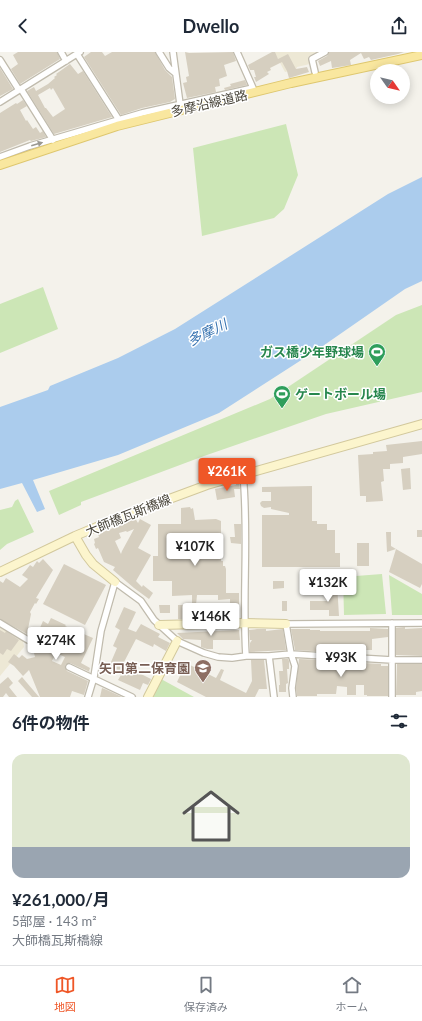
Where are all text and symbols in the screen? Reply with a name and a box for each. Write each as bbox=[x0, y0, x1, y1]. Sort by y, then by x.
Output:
icon: back bbox=[12, 15, 34, 37]
text: Dwello bbox=[183, 15, 239, 37]
icon: share bbox=[388, 15, 410, 37]
north arrow bbox=[370, 64, 410, 104]
map controls bbox=[370, 64, 410, 104]
street label: 多摩沿線道路 bbox=[169, 86, 249, 120]
one-way arrow bbox=[31, 141, 43, 147]
water label: 多摩川 bbox=[184, 314, 231, 349]
sports icon: ガス橋少年野球場 bbox=[367, 342, 387, 367]
place label: ガス橋少年野球場 bbox=[260, 344, 364, 360]
sports icon: ゲートボール場 bbox=[272, 384, 292, 409]
place label: ゲートボール場 bbox=[295, 386, 386, 402]
pin: ¥261K bbox=[199, 458, 255, 492]
text: ¥261K bbox=[207, 463, 247, 479]
street label: 大師橋瓦斯橋線 bbox=[83, 491, 173, 539]
pin: ¥107K bbox=[167, 533, 223, 567]
text: ¥107K bbox=[175, 538, 215, 554]
pin: ¥132K bbox=[300, 569, 356, 603]
text: ¥132K bbox=[308, 574, 348, 590]
pin: ¥146K bbox=[183, 603, 239, 637]
text: ¥146K bbox=[191, 608, 231, 624]
pin: ¥274K bbox=[28, 627, 84, 661]
text: ¥274K bbox=[36, 632, 76, 648]
pin: ¥93K bbox=[317, 644, 365, 678]
text: ¥93K bbox=[325, 649, 357, 665]
school or university icon: 矢口第二保育園 bbox=[193, 658, 213, 683]
place label: 矢口第二保育園 bbox=[99, 660, 190, 676]
icon: filters bbox=[388, 710, 410, 732]
text: 6件の物件 bbox=[12, 712, 90, 733]
icon: home bbox=[175, 780, 247, 852]
text: ¥261,000/月 bbox=[12, 889, 110, 910]
text: 5部屋 · 143 m² bbox=[12, 913, 97, 929]
text: 大師橋瓦斯橋線 bbox=[12, 932, 103, 948]
tab: 地図 bbox=[54, 974, 76, 1014]
tab: 保存済み bbox=[184, 974, 228, 1014]
tab: ホーム bbox=[335, 974, 368, 1014]

